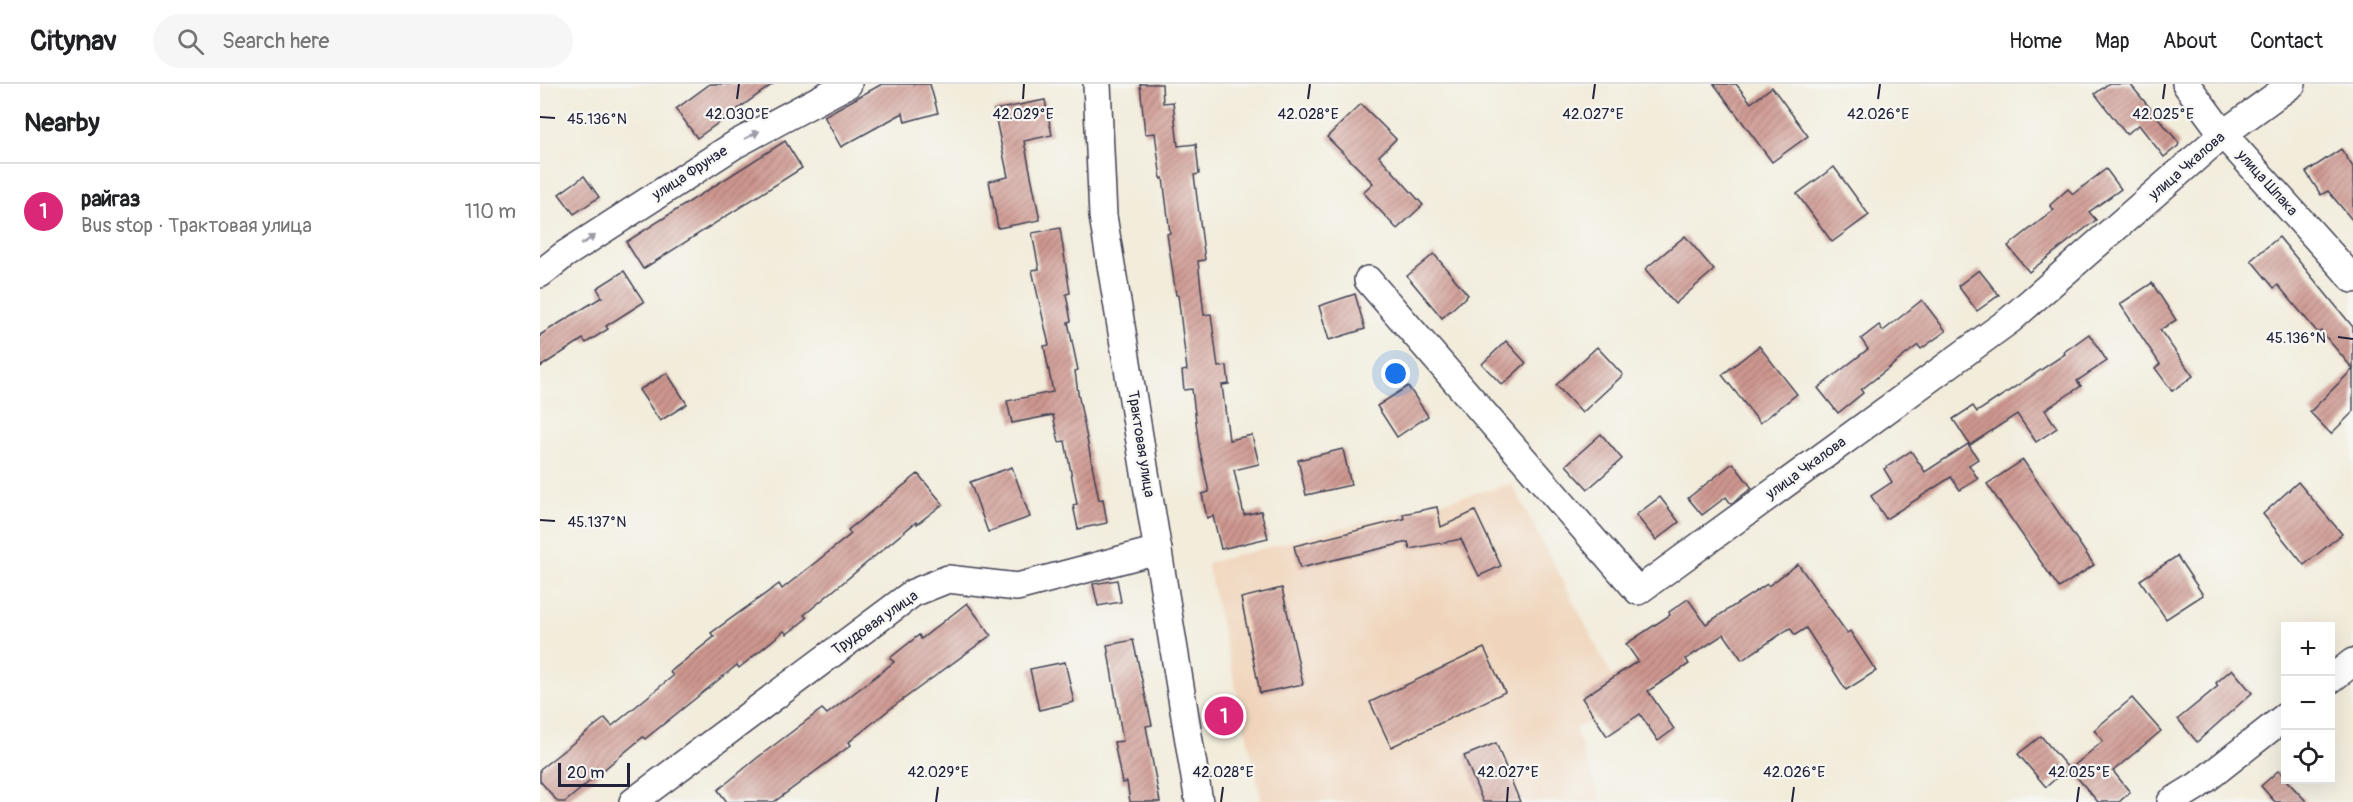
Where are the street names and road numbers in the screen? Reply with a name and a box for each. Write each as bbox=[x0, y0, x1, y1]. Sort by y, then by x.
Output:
street label: улица Чкалова bbox=[2144, 128, 2229, 205]
street label: улица Фрунзе bbox=[648, 141, 732, 205]
street label: улица Шпака bbox=[2232, 145, 2302, 220]
street label: Трактовая улица bbox=[1123, 389, 1159, 499]
street label: улица Чкалова bbox=[1761, 432, 1850, 504]
street label: Трудовая улица bbox=[828, 586, 922, 660]

